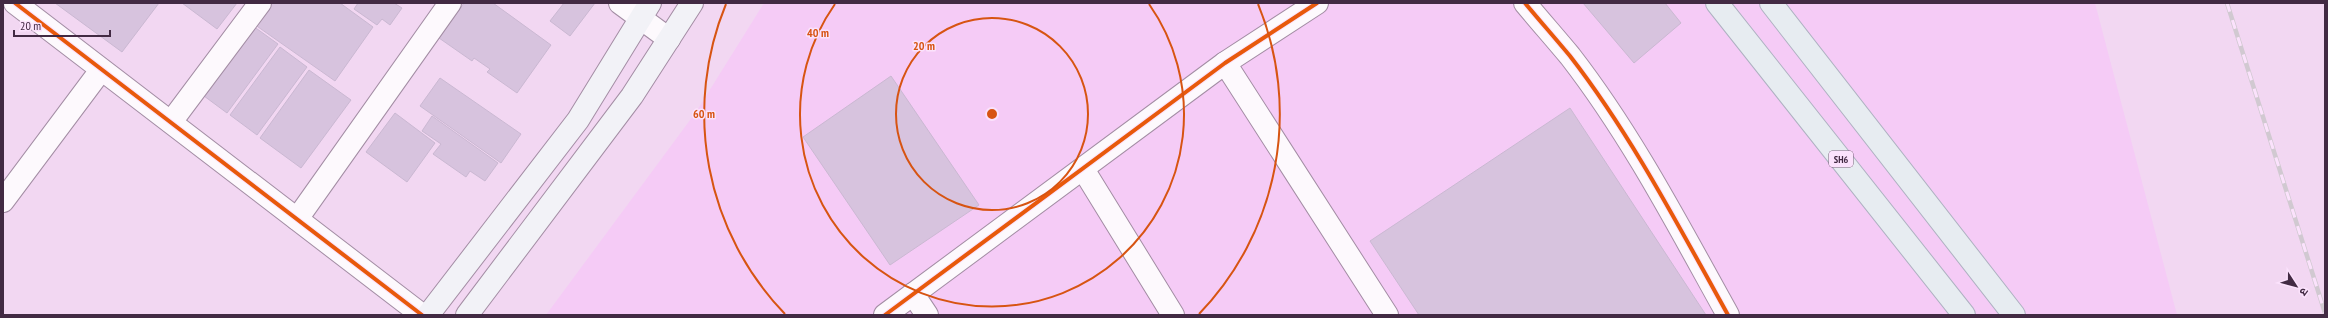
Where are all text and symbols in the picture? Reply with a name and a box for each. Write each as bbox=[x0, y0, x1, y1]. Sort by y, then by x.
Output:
scale bar bbox=[14, 12, 110, 38]
text: 20 m bbox=[20, 18, 41, 33]
text: 40 m bbox=[807, 25, 829, 40]
text: 20 m bbox=[913, 38, 935, 53]
text: 60 m bbox=[693, 106, 715, 121]
centre of rings bbox=[985, 107, 999, 121]
road number: SH6 bbox=[1829, 151, 1853, 167]
north arrow bbox=[2276, 266, 2316, 306]
text: उ bbox=[2296, 285, 2312, 299]

